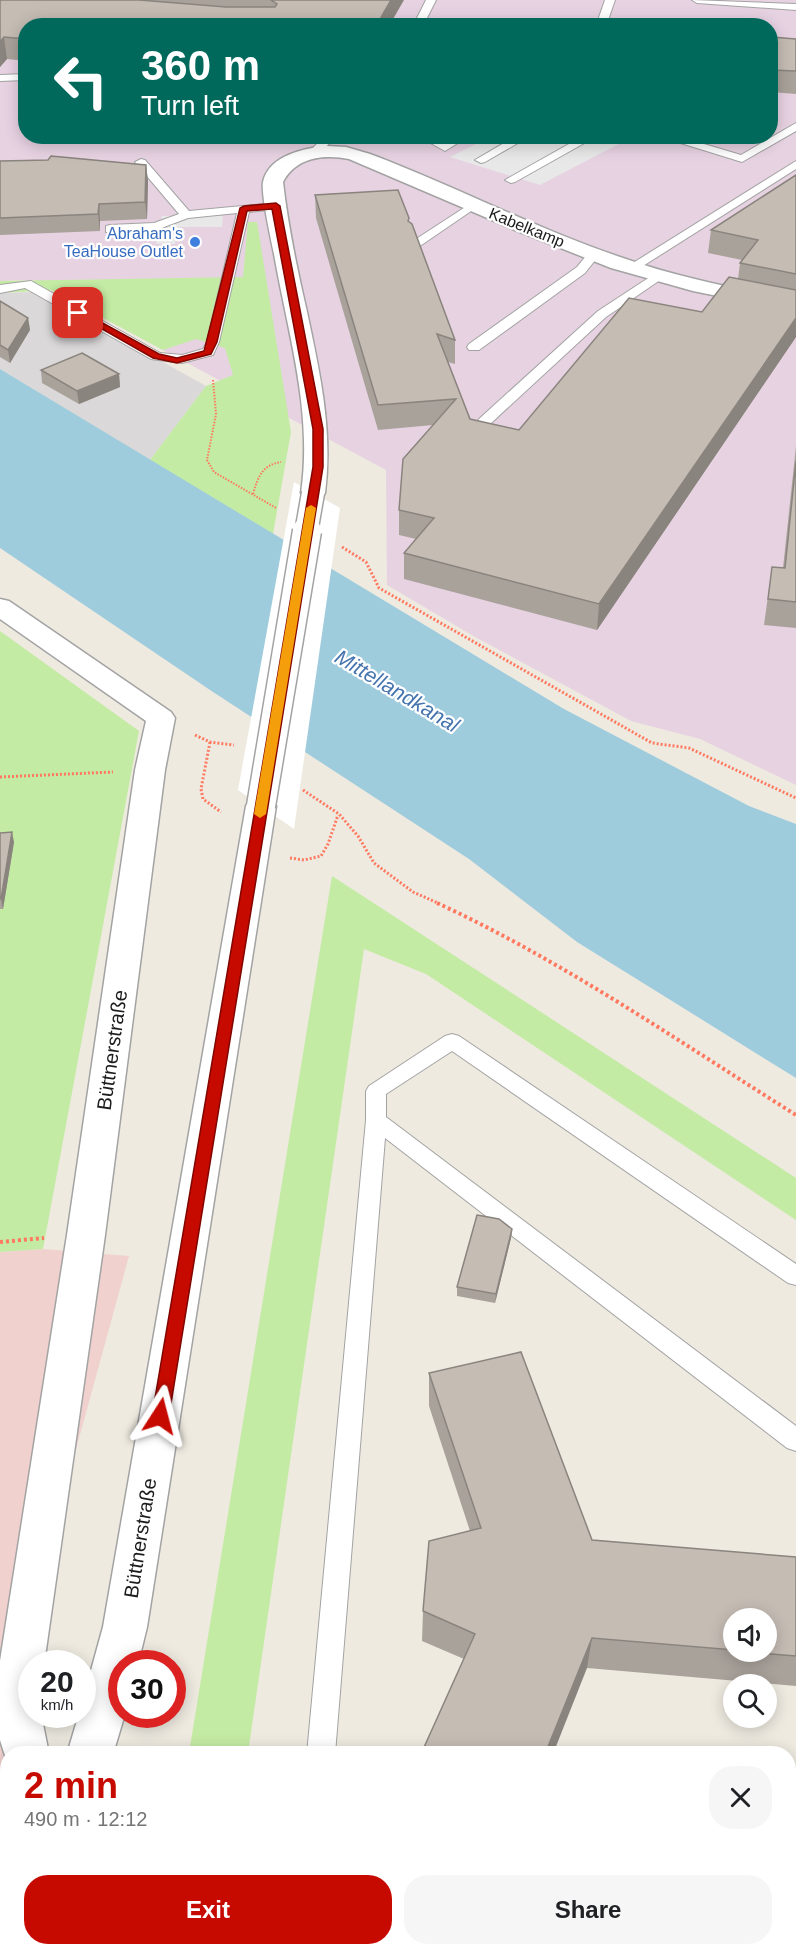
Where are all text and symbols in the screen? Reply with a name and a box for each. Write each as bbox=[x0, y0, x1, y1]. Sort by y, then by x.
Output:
icon: left bbox=[42, 42, 120, 120]
text: 360 m bbox=[141, 42, 260, 89]
text: Turn left bbox=[141, 91, 239, 121]
street label: Kabelkamp bbox=[487, 205, 567, 250]
place label: Abraham's TeaHouse Outlet bbox=[64, 225, 184, 260]
marker: Abraham's TeaHouse Outlet bbox=[188, 235, 202, 249]
pin bbox=[52, 287, 103, 338]
icon: arrive bbox=[61, 296, 94, 329]
water label: Mittellandkanal bbox=[331, 645, 464, 737]
street label: Büttnerstraße bbox=[93, 988, 131, 1112]
position arrow bbox=[128, 1384, 192, 1448]
street label: Büttnerstraße bbox=[120, 1476, 160, 1600]
map controls bbox=[723, 1608, 777, 1728]
button: sound bbox=[723, 1608, 777, 1662]
speed limit sign: 30 bbox=[108, 1650, 186, 1728]
text: 20 bbox=[40, 1665, 74, 1698]
button: search bbox=[723, 1674, 777, 1728]
text: km/h bbox=[41, 1696, 73, 1713]
text: 2 min bbox=[24, 1765, 118, 1806]
button: close bbox=[709, 1766, 772, 1829]
text: 490 m · 12:12 bbox=[24, 1808, 147, 1830]
button: Exit bbox=[24, 1875, 392, 1944]
button: Share bbox=[404, 1875, 772, 1944]

